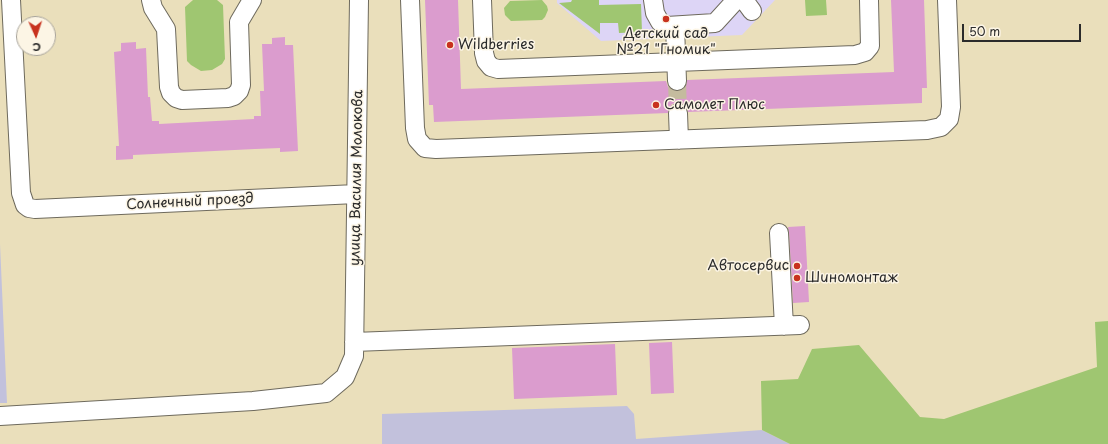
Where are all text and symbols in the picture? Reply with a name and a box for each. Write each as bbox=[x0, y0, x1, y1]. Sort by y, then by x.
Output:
marker: Детский сад №21 "Гномик" bbox=[661, 14, 671, 24]
north arrow bbox=[16, 16, 56, 56]
scale bar bbox=[964, 16, 1083, 42]
text: 50 m bbox=[969, 22, 1000, 40]
place label: Детский сад №21 "Гномик" bbox=[616, 26, 716, 58]
place label: Wildberries bbox=[458, 37, 534, 53]
text: С bbox=[32, 39, 41, 56]
marker: Wildberries bbox=[445, 40, 455, 50]
street label: улица Василия Молокова bbox=[347, 90, 367, 266]
place label: Самолет Плюс bbox=[664, 97, 765, 113]
marker: Самолет Плюс bbox=[651, 100, 661, 110]
street label: Солнечный проезд bbox=[126, 190, 254, 214]
place label: Автосервис bbox=[708, 258, 789, 274]
marker: Автосервис bbox=[792, 261, 802, 271]
place label: Шиномонтаж bbox=[805, 270, 898, 286]
marker: Шиномонтаж bbox=[792, 273, 802, 283]

